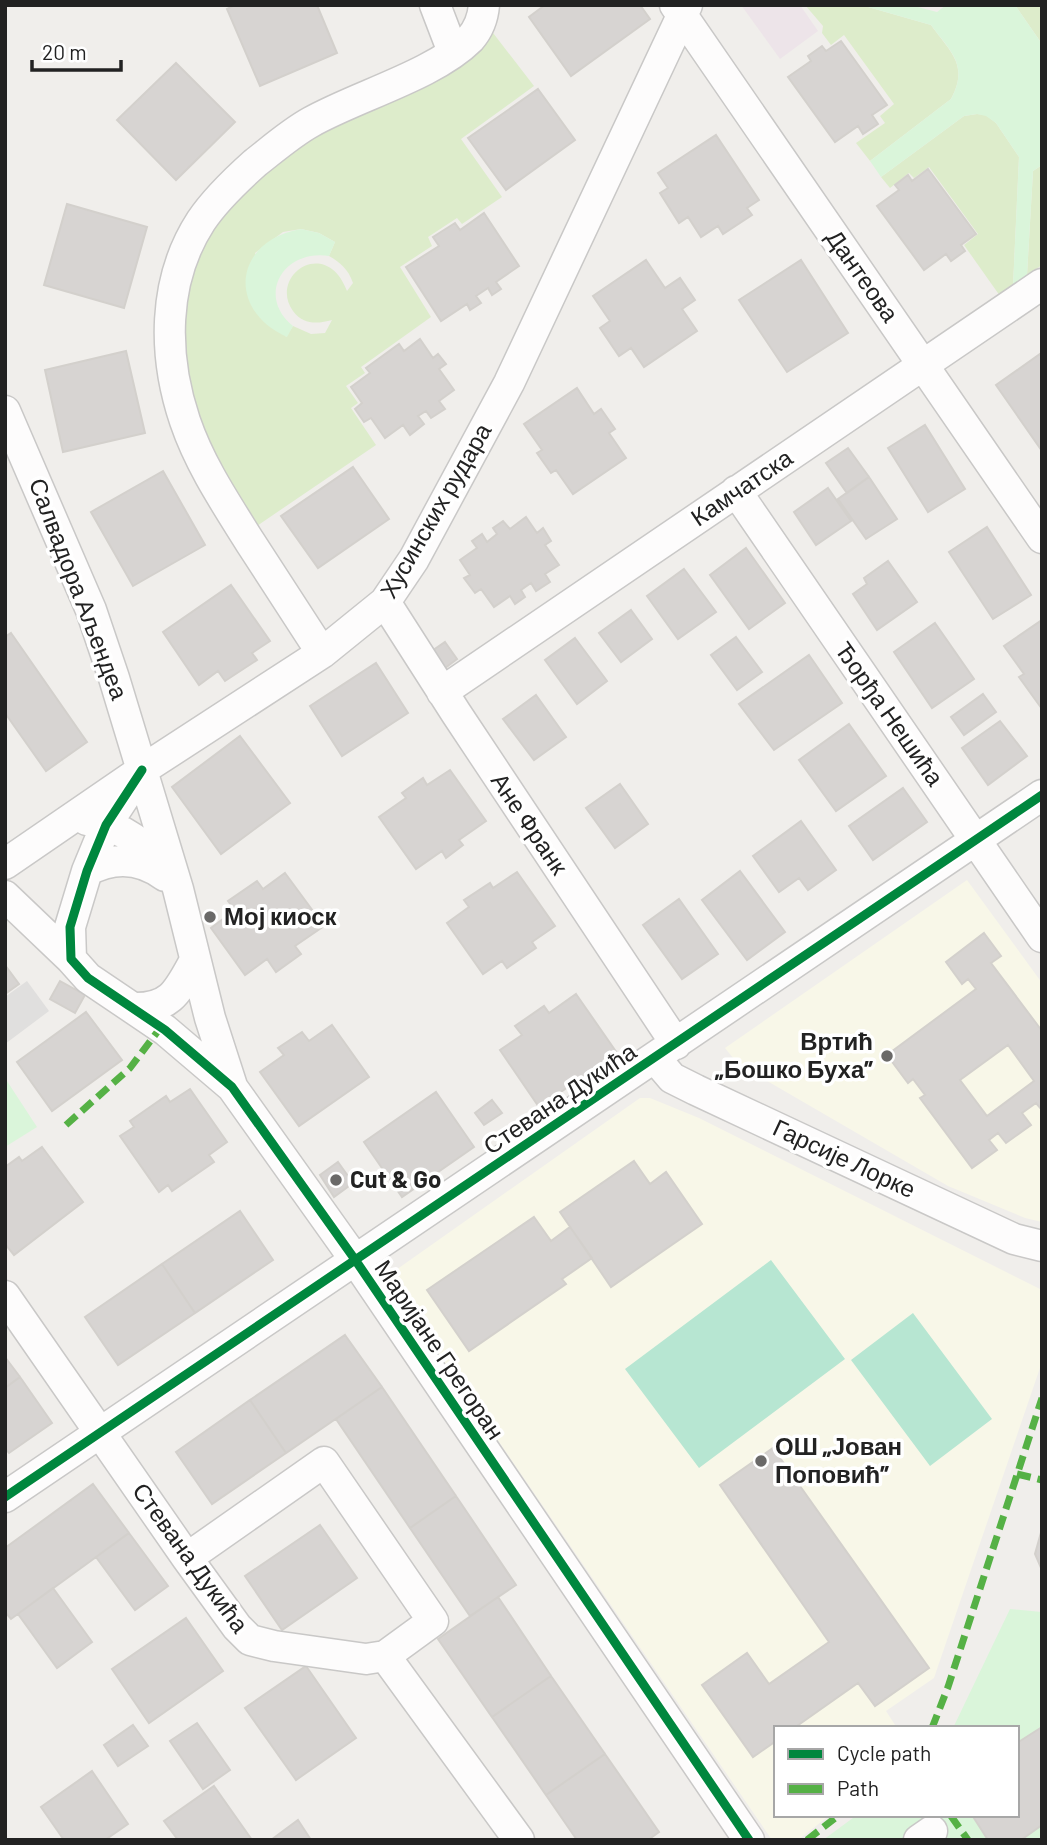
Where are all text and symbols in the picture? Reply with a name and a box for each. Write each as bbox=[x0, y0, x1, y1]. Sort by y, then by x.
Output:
scale bar bbox=[32, 28, 121, 72]
text: 20 m bbox=[42, 39, 87, 64]
street label: Дантеова bbox=[821, 223, 906, 327]
street label: Хусинских рудара bbox=[373, 417, 497, 603]
street label: Камчатска bbox=[685, 442, 798, 531]
street label: Салвадора Аљендеа bbox=[24, 474, 135, 704]
street label: Ђорђа Нешића bbox=[830, 636, 951, 791]
street label: Ане Франк bbox=[486, 767, 575, 880]
place label: Мој киоск bbox=[224, 901, 338, 930]
marker: Мој киоск bbox=[202, 909, 218, 925]
place label: Вртић „Бошко Буха” bbox=[715, 1026, 873, 1083]
street label: Стевана Дукића bbox=[477, 1036, 642, 1160]
marker: Вртић „Бошко Буха” bbox=[879, 1048, 895, 1064]
street label: Гарсије Лорке bbox=[769, 1112, 920, 1203]
place label: Cut & Go bbox=[350, 1164, 441, 1193]
marker: Cut & Go bbox=[328, 1172, 344, 1188]
street label: Маријане Грегоран bbox=[369, 1254, 511, 1444]
place label: ОШ „Јован Поповић” bbox=[775, 1431, 902, 1488]
marker: ОШ „Јован Поповић” bbox=[753, 1453, 769, 1469]
street label: Стевана Дукића bbox=[127, 1477, 256, 1638]
legend bbox=[774, 1726, 1019, 1817]
text: Cycle path bbox=[837, 1740, 931, 1765]
text: Path bbox=[837, 1775, 879, 1800]

